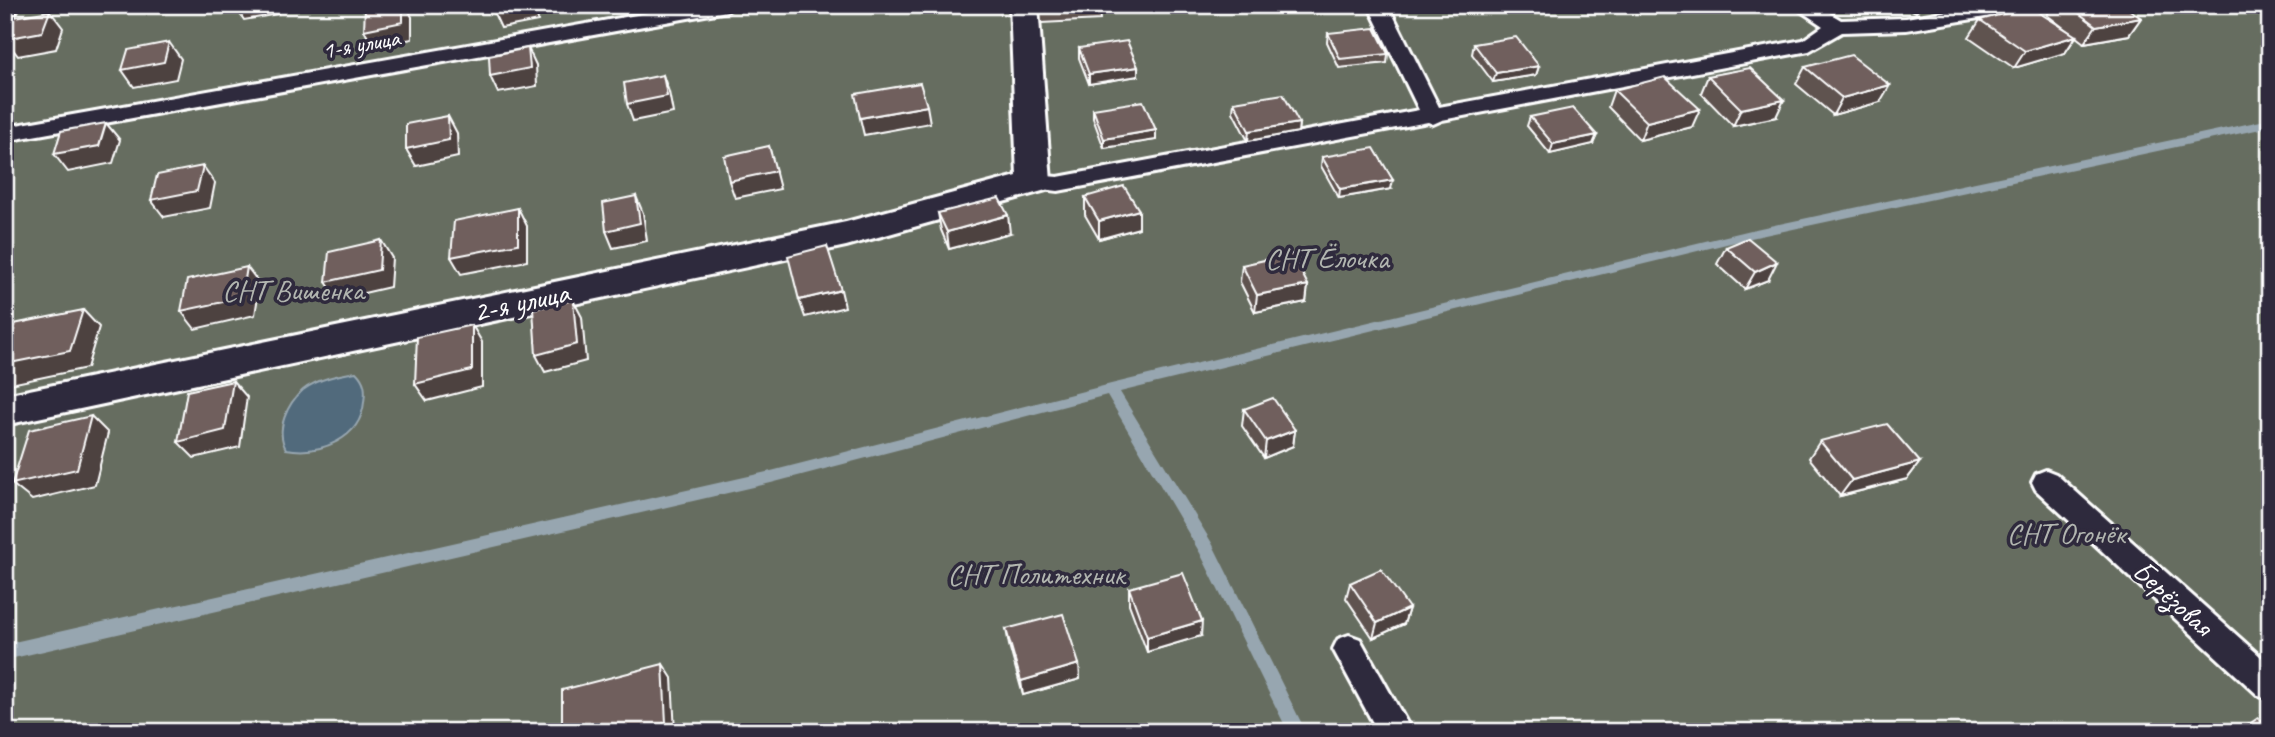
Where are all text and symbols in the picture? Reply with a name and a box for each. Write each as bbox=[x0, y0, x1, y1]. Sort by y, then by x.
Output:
street label: 1-я улица bbox=[320, 22, 404, 66]
park label: СНТ Ёлочка bbox=[1265, 239, 1391, 277]
park label: СНТ Вишенка bbox=[222, 271, 366, 309]
street label: 2-я улица bbox=[469, 273, 574, 331]
park label: СНТ Огонёк bbox=[2007, 514, 2128, 552]
street label: Берёзовая bbox=[2125, 552, 2223, 646]
park label: СНТ Политехник bbox=[947, 555, 1127, 593]

